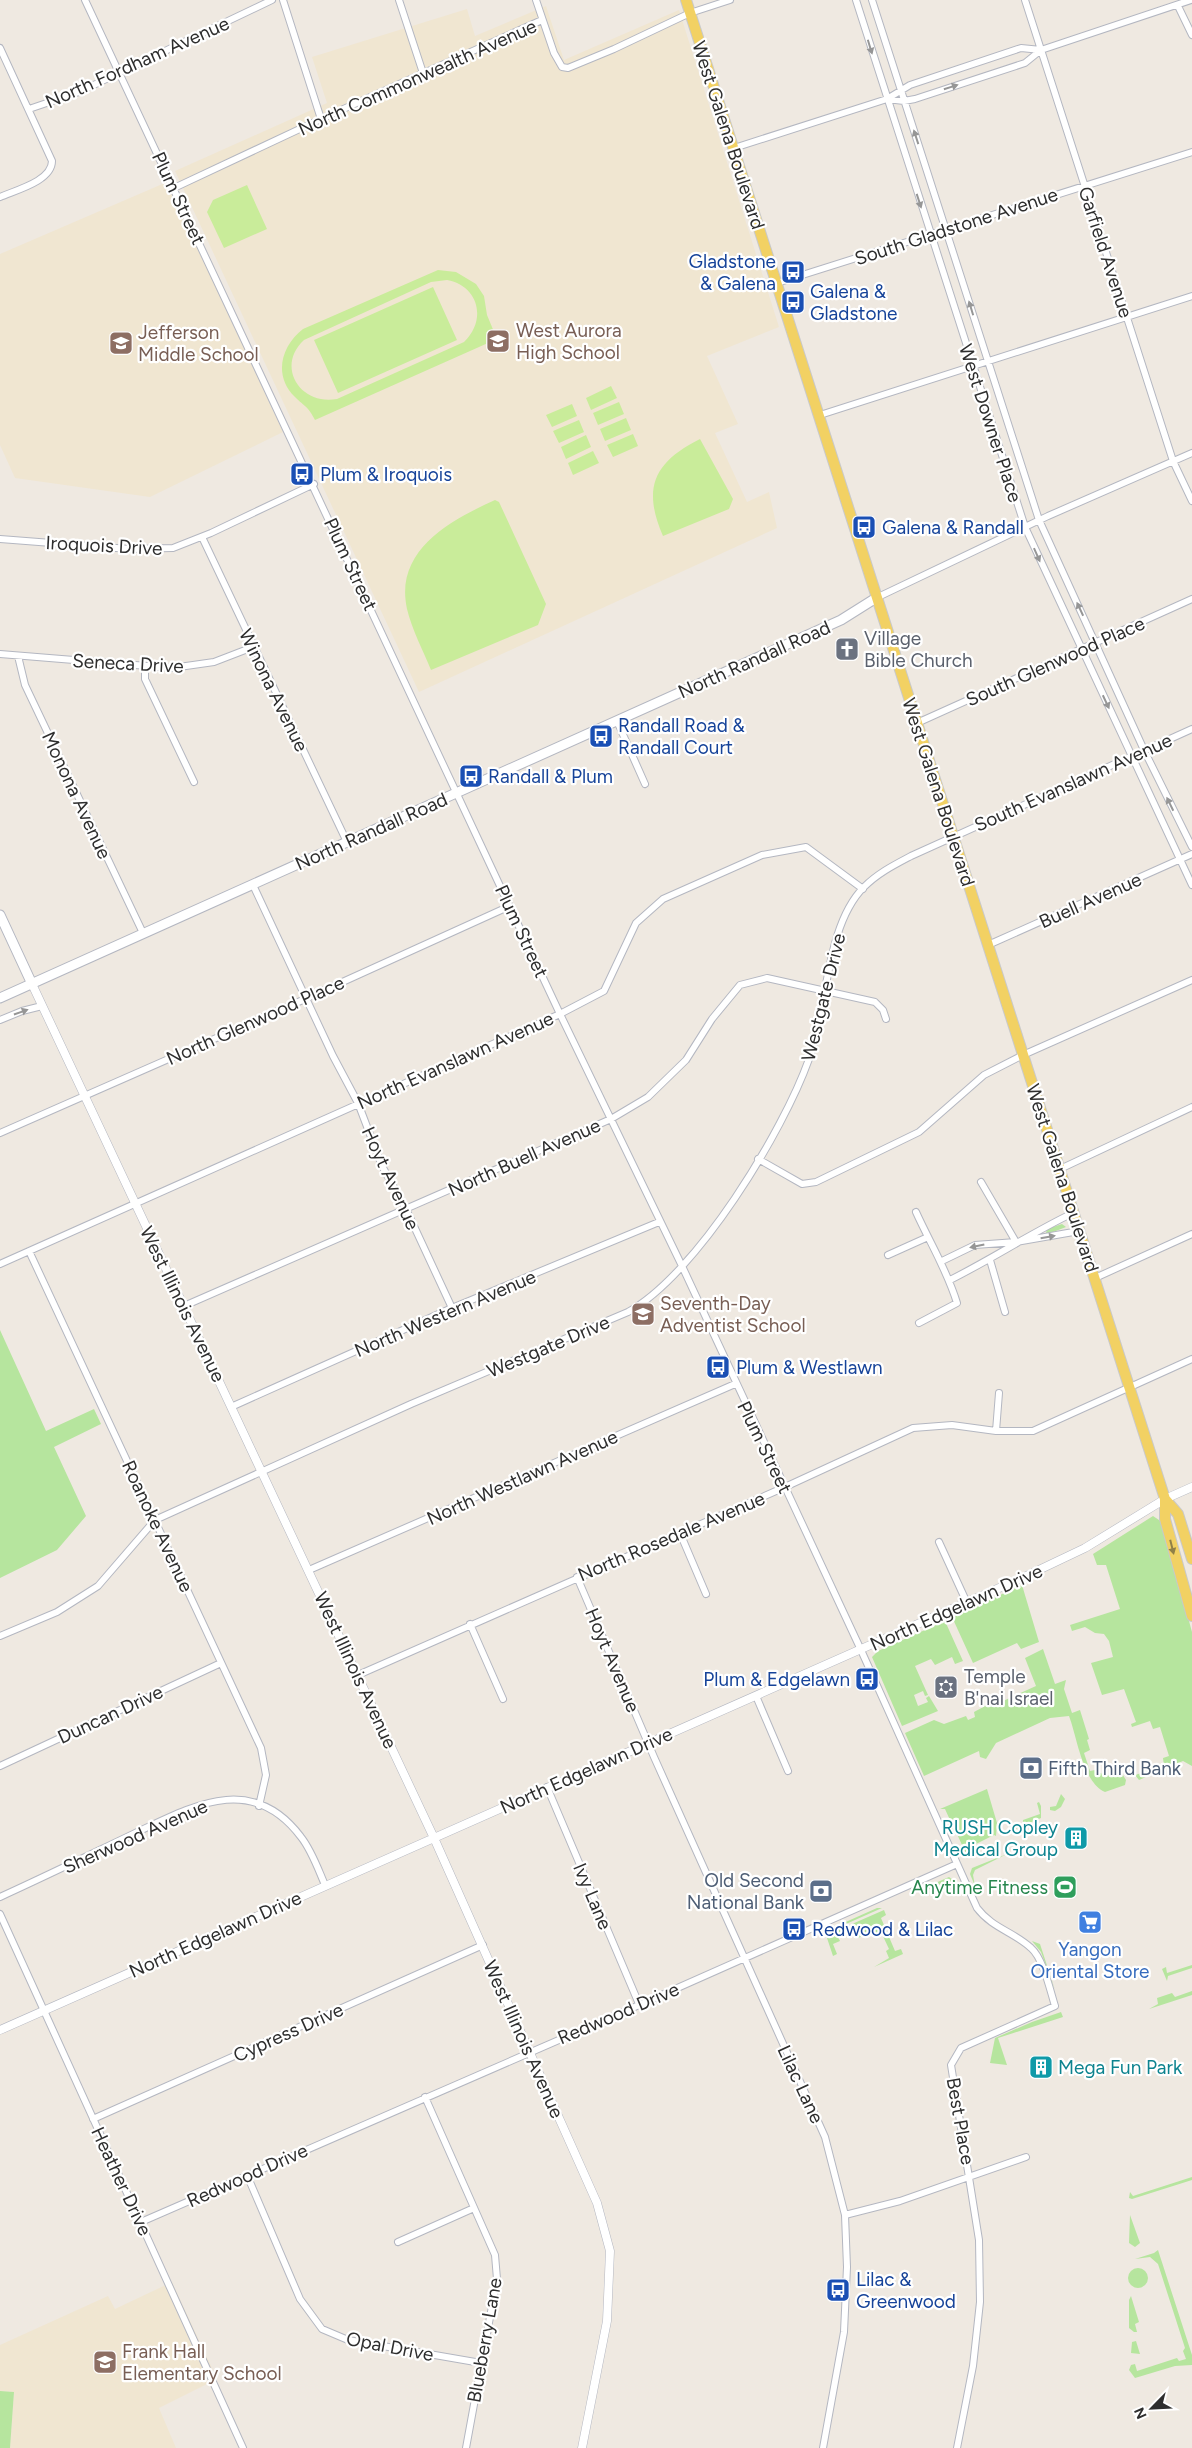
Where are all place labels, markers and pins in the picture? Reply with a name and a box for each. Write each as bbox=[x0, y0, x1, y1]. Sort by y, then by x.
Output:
place label: Gladstone & Galena bbox=[689, 250, 776, 295]
bus stop icon: Gladstone & Galena bbox=[780, 259, 806, 285]
place label: Galena & Gladstone bbox=[810, 280, 897, 325]
bus stop icon: Galena & Gladstone bbox=[780, 289, 806, 315]
place label: West Aurora High School bbox=[516, 319, 622, 364]
place label: Jefferson Middle School bbox=[138, 321, 259, 366]
school or university icon: West Aurora High School bbox=[485, 328, 511, 354]
school or university icon: Jefferson Middle School bbox=[108, 330, 134, 356]
bus stop icon: Plum & Iroquois bbox=[289, 461, 315, 487]
place label: Plum & Iroquois bbox=[320, 463, 452, 486]
bus stop icon: Galena & Randall bbox=[851, 514, 877, 540]
place label: Galena & Randall bbox=[882, 516, 1024, 539]
place label: Village Bible Church bbox=[864, 627, 973, 672]
church icon: Village Bible Church bbox=[834, 636, 860, 662]
place label: Randall Road & Randall Court bbox=[618, 714, 745, 759]
bus stop icon: Randall Road & Randall Court bbox=[588, 723, 614, 749]
bus stop icon: Randall & Plum bbox=[458, 763, 484, 789]
place label: Randall & Plum bbox=[488, 765, 613, 788]
place label: Seventh-Day Adventist School bbox=[660, 1292, 806, 1337]
school or university icon: Seventh-Day Adventist School bbox=[630, 1301, 656, 1327]
bus stop icon: Plum & Westlawn bbox=[705, 1354, 731, 1380]
place label: Plum & Westlawn bbox=[736, 1356, 883, 1379]
place label: Temple B'nai Israel bbox=[964, 1665, 1053, 1710]
bus stop icon: Plum & Edgelawn bbox=[854, 1666, 880, 1692]
place label: Plum & Edgelawn bbox=[703, 1668, 850, 1691]
synagogue icon: Temple B'nai Israel bbox=[933, 1674, 959, 1700]
bank icon: Fifth Third Bank bbox=[1018, 1755, 1044, 1781]
place label: Fifth Third Bank bbox=[1048, 1757, 1182, 1780]
place label: RUSH Copley Medical Group bbox=[933, 1816, 1058, 1861]
building icon: RUSH Copley Medical Group bbox=[1063, 1825, 1089, 1851]
place label: Old Second National Bank bbox=[687, 1869, 805, 1914]
sports icon: Anytime Fitness bbox=[1052, 1874, 1078, 1900]
place label: Anytime Fitness bbox=[911, 1876, 1048, 1899]
bank icon: Old Second National Bank bbox=[808, 1878, 834, 1904]
supermarket icon: Yangon Oriental Store bbox=[1077, 1909, 1103, 1935]
bus stop icon: Redwood & Lilac bbox=[781, 1916, 807, 1942]
place label: Redwood & Lilac bbox=[812, 1918, 953, 1941]
place label: Yangon Oriental Store bbox=[1031, 1938, 1149, 1983]
building icon: Mega Fun Park bbox=[1028, 2054, 1054, 2080]
place label: Mega Fun Park bbox=[1058, 2056, 1183, 2079]
place label: Lilac & Greenwood bbox=[856, 2268, 956, 2313]
bus stop icon: Lilac & Greenwood bbox=[825, 2277, 851, 2303]
place label: Frank Hall Elementary School bbox=[122, 2340, 282, 2385]
school or university icon: Frank Hall Elementary School bbox=[92, 2349, 118, 2375]

